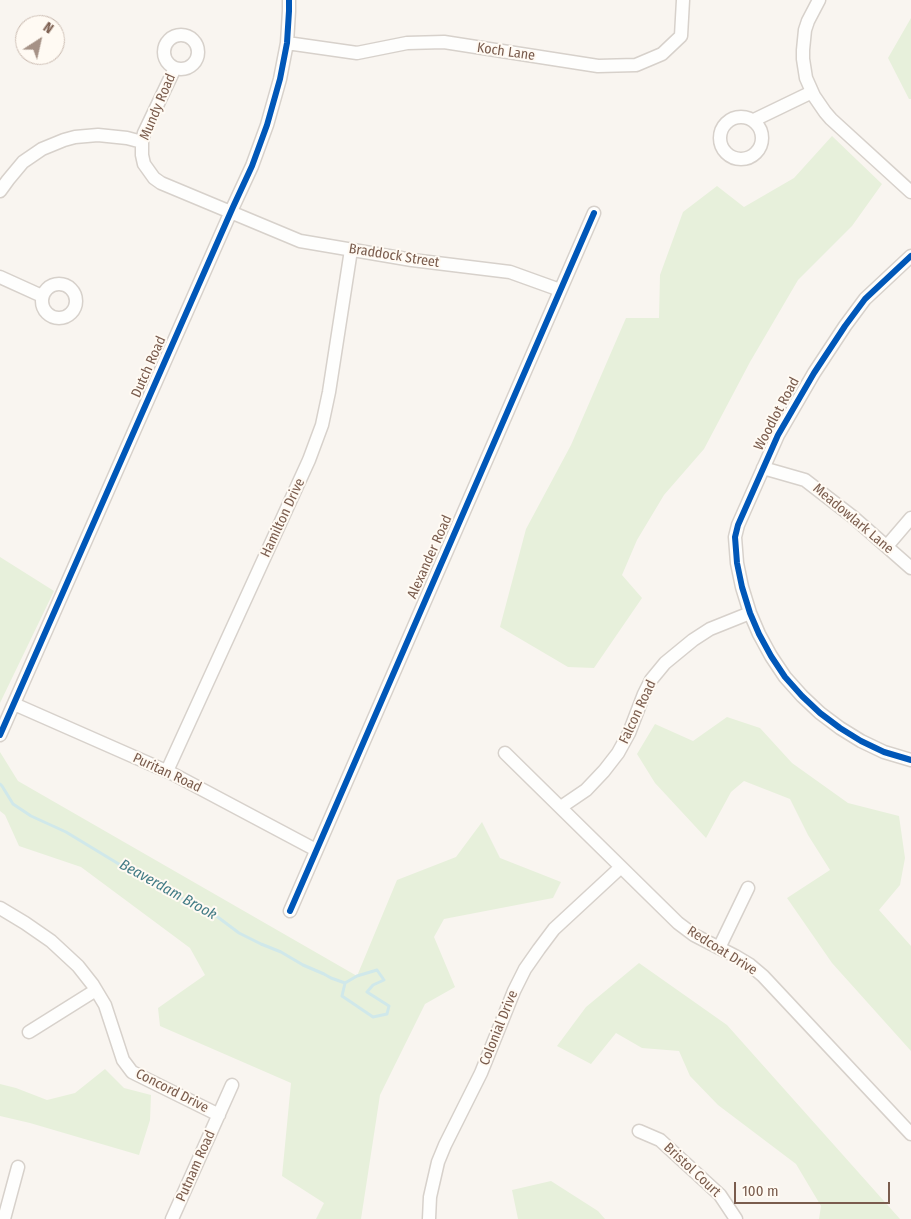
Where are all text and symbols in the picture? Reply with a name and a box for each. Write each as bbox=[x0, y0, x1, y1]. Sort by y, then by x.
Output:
north arrow bbox=[15, 15, 65, 65]
text: N bbox=[40, 19, 57, 37]
street label: Koch Lane bbox=[476, 40, 536, 64]
street label: Mundy Road bbox=[136, 71, 180, 143]
street label: Braddock Street bbox=[347, 241, 441, 271]
street label: Dutch Road bbox=[128, 334, 170, 400]
street label: Woodlot Road bbox=[751, 375, 803, 453]
street label: Hamilton Drive bbox=[257, 476, 309, 560]
street label: Meadowlark Lane bbox=[809, 480, 897, 558]
street label: Alexander Road bbox=[404, 513, 456, 601]
street label: Falcon Road bbox=[616, 677, 660, 747]
street label: Puritan Road bbox=[130, 750, 204, 796]
water label: Beaverdam Brook bbox=[116, 856, 220, 924]
street label: Redcoat Drive bbox=[684, 923, 760, 979]
street label: Colonial Drive bbox=[476, 988, 522, 1068]
street label: Concord Drive bbox=[133, 1065, 211, 1117]
street label: Putnam Road bbox=[173, 1128, 219, 1204]
street label: Bristol Court bbox=[660, 1139, 724, 1201]
scale bar bbox=[736, 1172, 892, 1204]
text: 100 m bbox=[742, 1182, 779, 1200]

